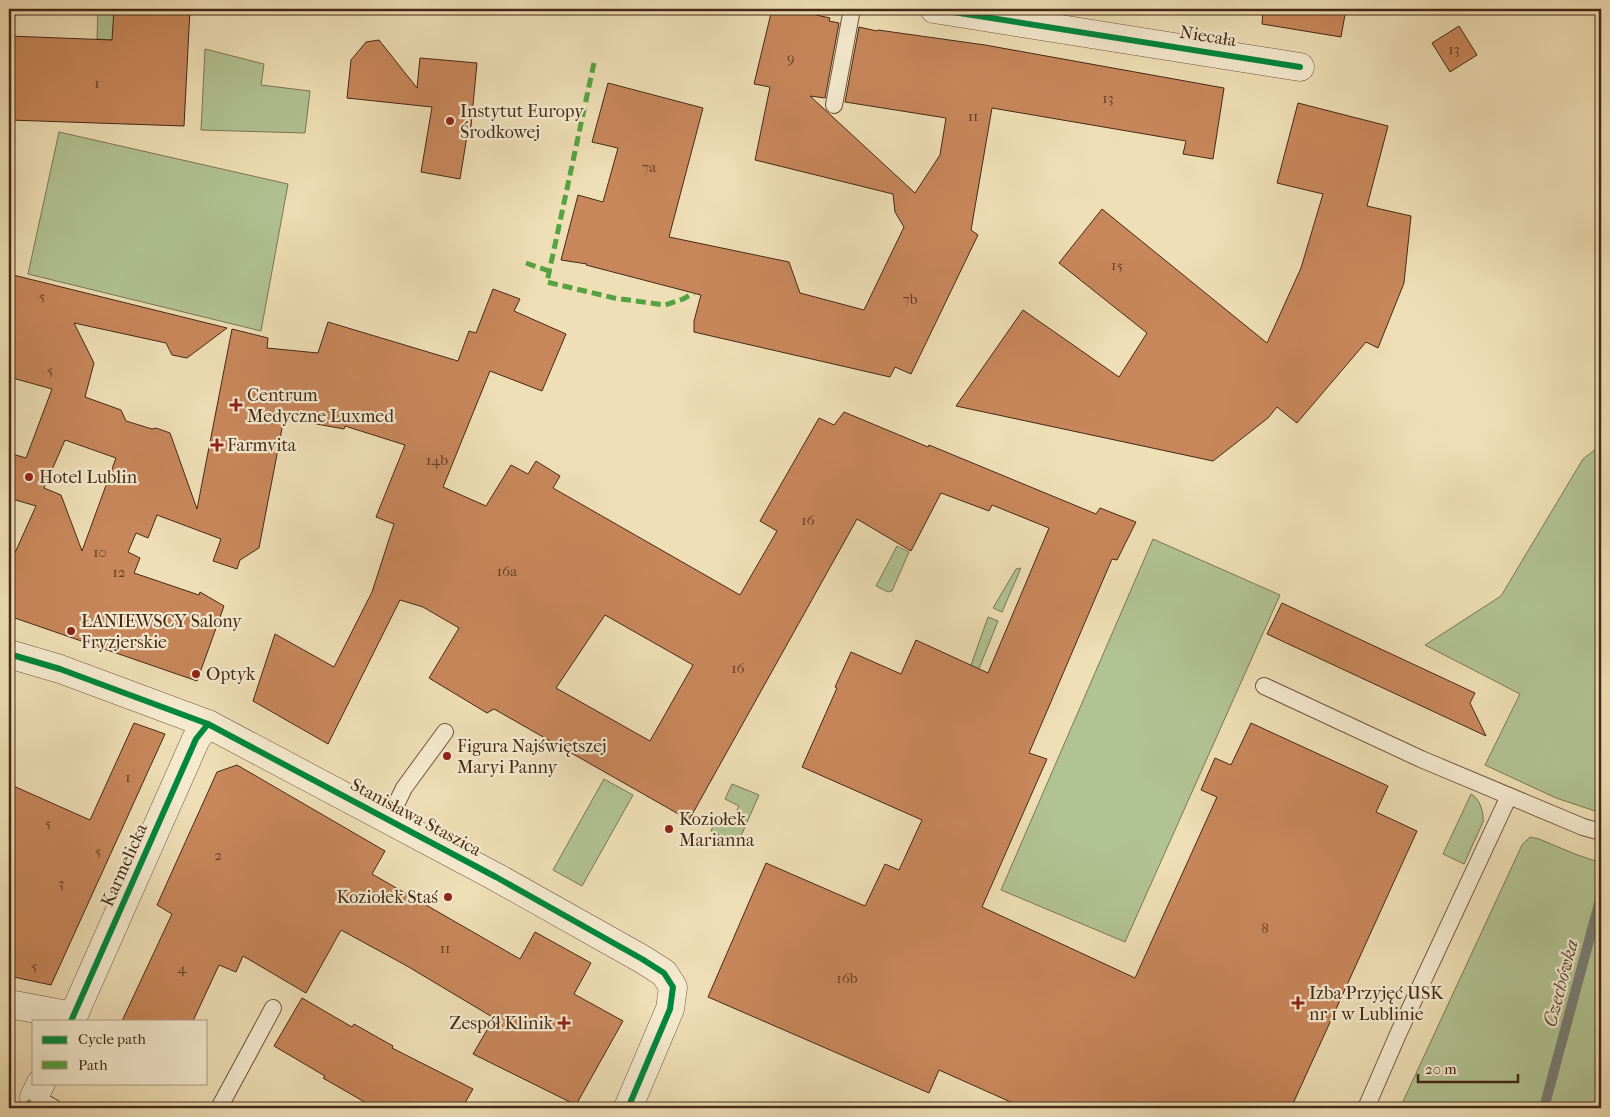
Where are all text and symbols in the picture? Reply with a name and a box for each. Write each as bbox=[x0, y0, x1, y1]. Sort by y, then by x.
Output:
street label: Niecała bbox=[1178, 22, 1238, 51]
house number: 13 bbox=[1448, 40, 1460, 58]
house number: 9 bbox=[787, 49, 795, 67]
house number: 1 bbox=[94, 74, 100, 92]
house number: 13 bbox=[1102, 89, 1114, 107]
place label: Instytut Europy Środkowej bbox=[460, 101, 585, 143]
house number: 11 bbox=[968, 107, 978, 125]
marker: Instytut Europy Środkowej bbox=[444, 115, 456, 127]
house number: 7a bbox=[642, 158, 657, 176]
house number: 15 bbox=[1111, 256, 1123, 274]
house number: 5 bbox=[39, 287, 45, 305]
house number: 7b bbox=[902, 290, 918, 308]
house number: 5 bbox=[47, 361, 53, 379]
place label: Centrum Medyczne Luxmed bbox=[247, 385, 394, 427]
marker: Centrum Medyczne Luxmed bbox=[229, 398, 243, 412]
place label: Farmvita bbox=[227, 435, 297, 456]
marker: Farmvita bbox=[211, 439, 223, 451]
house number: 14b bbox=[426, 451, 448, 469]
place label: Hotel Lublin bbox=[39, 467, 138, 488]
marker: Hotel Lublin bbox=[23, 471, 35, 483]
house number: 16 bbox=[801, 511, 816, 529]
house number: 10 bbox=[93, 543, 107, 561]
house number: 16a bbox=[497, 562, 518, 580]
house number: 12 bbox=[112, 563, 126, 581]
place label: ŁANIEWSCY Salony Fryzjerskie bbox=[81, 611, 243, 653]
marker: ŁANIEWSCY Salony Fryzjerskie bbox=[65, 625, 77, 637]
house number: 16 bbox=[731, 659, 746, 677]
place label: Optyk bbox=[206, 664, 256, 685]
marker: Optyk bbox=[190, 668, 202, 680]
place label: Figura Najświętszej Maryi Panny bbox=[457, 736, 607, 778]
marker: Figura Najświętszej Maryi Panny bbox=[441, 750, 453, 762]
house number: 1 bbox=[125, 768, 131, 786]
street label: Stanisława Staszica bbox=[347, 774, 485, 861]
place label: Koziołek Marianna bbox=[679, 809, 755, 851]
house number: 5 bbox=[45, 814, 51, 832]
street label: Karmelicka bbox=[97, 820, 152, 910]
marker: Koziołek Marianna bbox=[663, 823, 675, 835]
house number: 5 bbox=[95, 842, 101, 860]
house number: 2 bbox=[214, 846, 222, 864]
house number: 3 bbox=[58, 874, 64, 892]
place label: Koziołek Staś bbox=[337, 887, 438, 908]
marker: Koziołek Staś bbox=[442, 891, 454, 903]
house number: 8 bbox=[1261, 919, 1269, 937]
water label: Czechówka bbox=[1539, 937, 1583, 1029]
house number: 11 bbox=[440, 939, 450, 957]
house number: 5 bbox=[31, 957, 37, 975]
house number: 4 bbox=[178, 959, 188, 977]
house number: 16b bbox=[836, 969, 858, 987]
place label: Izba Przyjęć USK nr 1 w Lublinie bbox=[1309, 983, 1444, 1025]
marker: Izba Przyjęć USK nr 1 w Lublinie bbox=[1291, 996, 1305, 1010]
place label: Zespół Klinik bbox=[449, 1013, 554, 1034]
marker: Zespół Klinik bbox=[557, 1016, 571, 1030]
legend bbox=[32, 1020, 208, 1084]
text: Cycle path bbox=[78, 1030, 146, 1048]
scale bar bbox=[1418, 1052, 1518, 1084]
text: Path bbox=[78, 1056, 108, 1074]
text: 20 m bbox=[1425, 1060, 1457, 1078]

